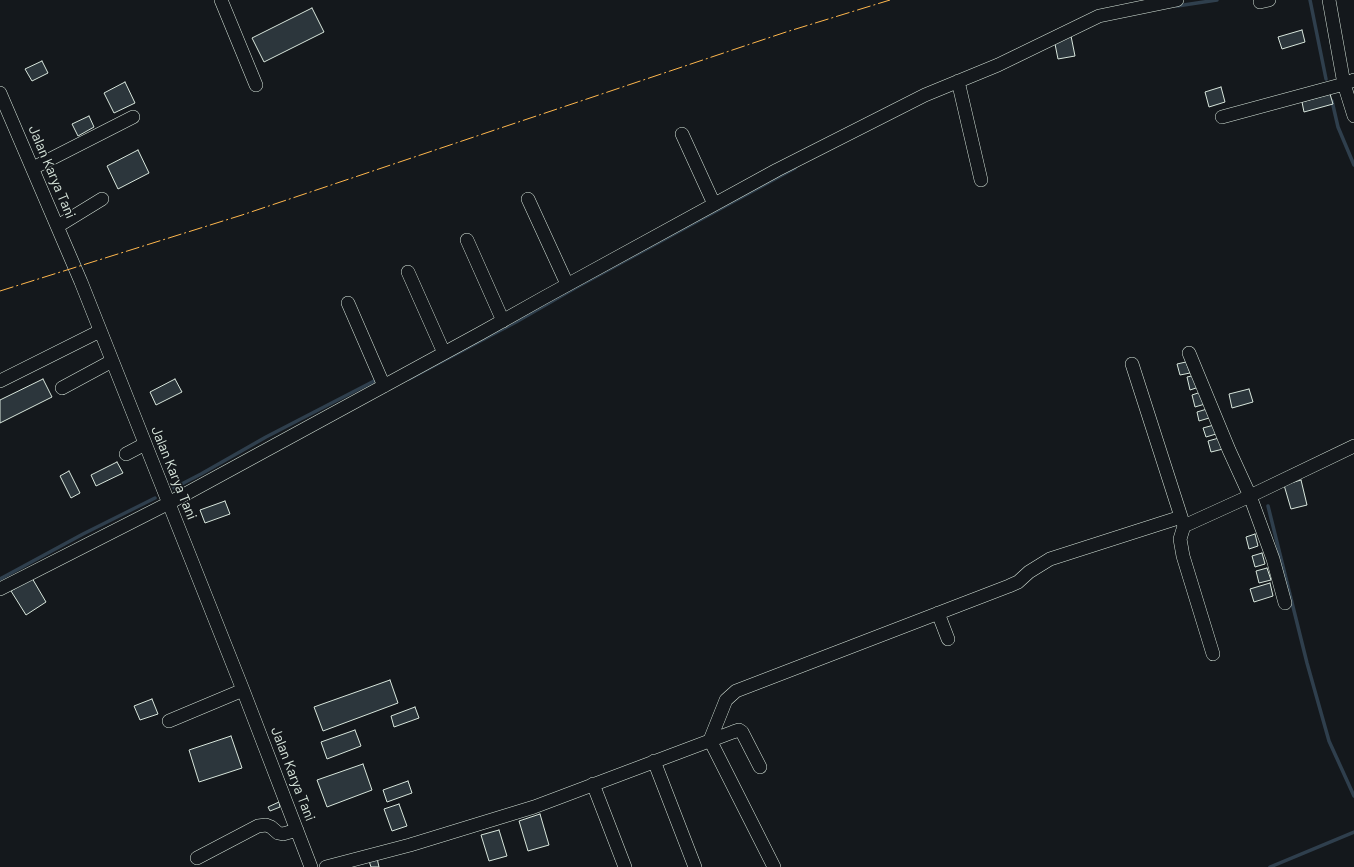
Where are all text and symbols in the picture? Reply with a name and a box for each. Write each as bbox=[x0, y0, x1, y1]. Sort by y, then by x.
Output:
street label: Jalan Karya Tani bbox=[25, 123, 79, 221]
street label: Jalan Karya Tani bbox=[148, 424, 200, 522]
street label: Jalan Karya Tani bbox=[267, 725, 319, 823]

